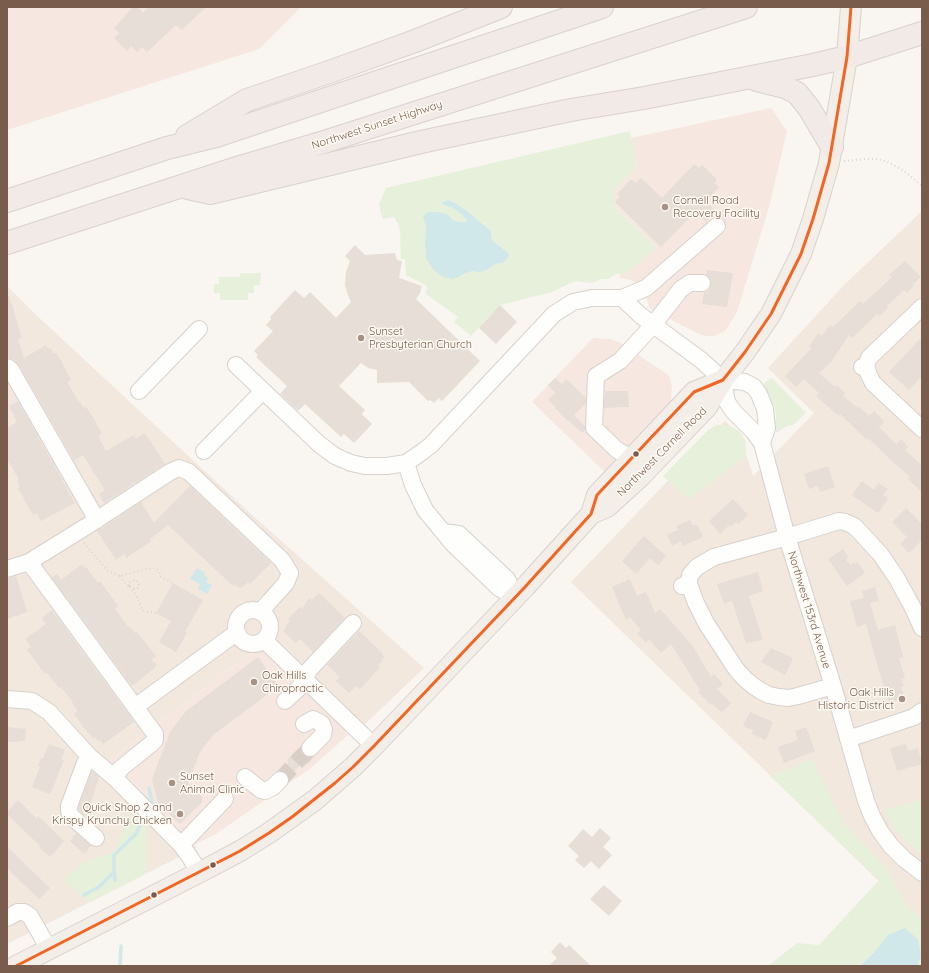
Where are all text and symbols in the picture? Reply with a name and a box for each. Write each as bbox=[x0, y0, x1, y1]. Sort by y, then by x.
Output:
street label: Northwest Sunset Highway bbox=[310, 98, 444, 152]
place label: Cornell Road Recovery Facility bbox=[673, 194, 760, 220]
marker: Cornell Road Recovery Facility bbox=[660, 202, 670, 212]
place label: Sunset Presbyterian Church bbox=[369, 325, 472, 351]
marker: Sunset Presbyterian Church bbox=[356, 333, 366, 343]
street label: Northwest Cornell Road bbox=[614, 404, 710, 500]
unlabelled marker bbox=[631, 449, 641, 459]
street label: Northwest 153rd Avenue bbox=[785, 550, 833, 670]
place label: Oak Hills Chiropractic bbox=[262, 669, 323, 695]
marker: Oak Hills Chiropractic bbox=[249, 677, 259, 687]
place label: Oak Hills Historic District bbox=[818, 686, 894, 712]
marker: Oak Hills Historic District bbox=[897, 694, 907, 704]
place label: Sunset Animal Clinic bbox=[180, 770, 245, 796]
marker: Sunset Animal Clinic bbox=[167, 778, 177, 788]
place label: Quick Shop 2 and Krispy Krunchy Chicken bbox=[52, 801, 172, 827]
marker: Quick Shop 2 and Krispy Krunchy Chicken bbox=[175, 809, 185, 819]
unlabelled marker bbox=[208, 860, 218, 870]
unlabelled marker bbox=[149, 890, 159, 900]

